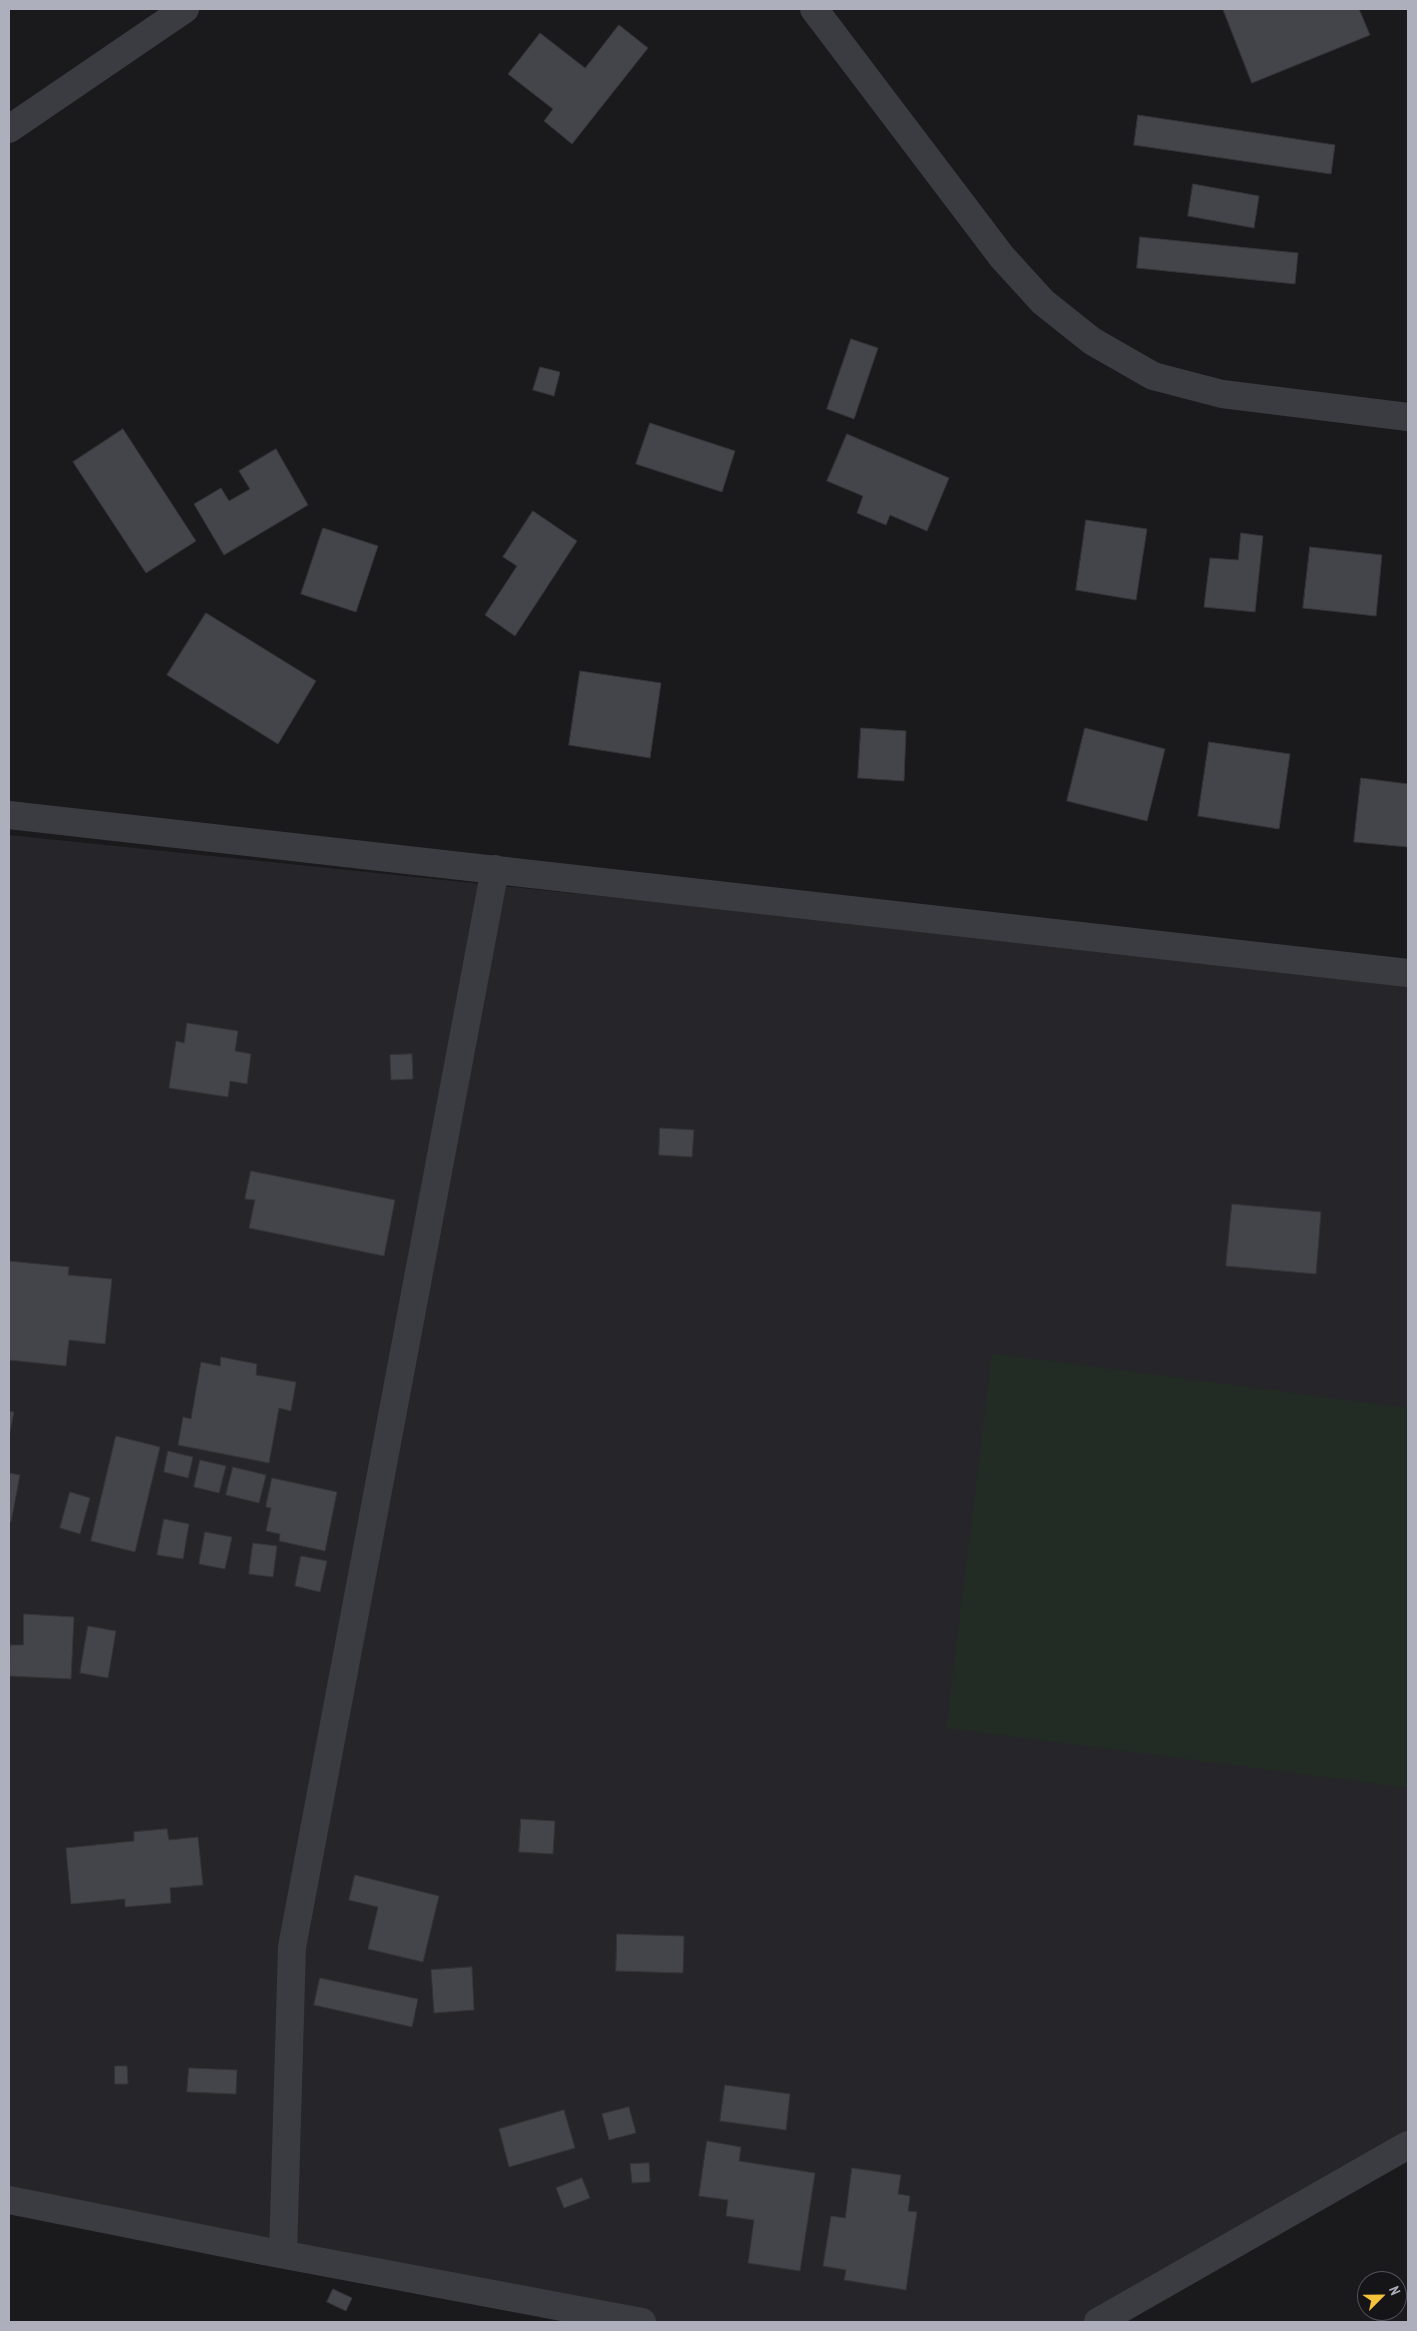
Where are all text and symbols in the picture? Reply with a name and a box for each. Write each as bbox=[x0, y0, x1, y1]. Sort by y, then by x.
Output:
north arrow bbox=[1357, 2271, 1407, 2321]
text: N bbox=[1385, 2284, 1405, 2298]

